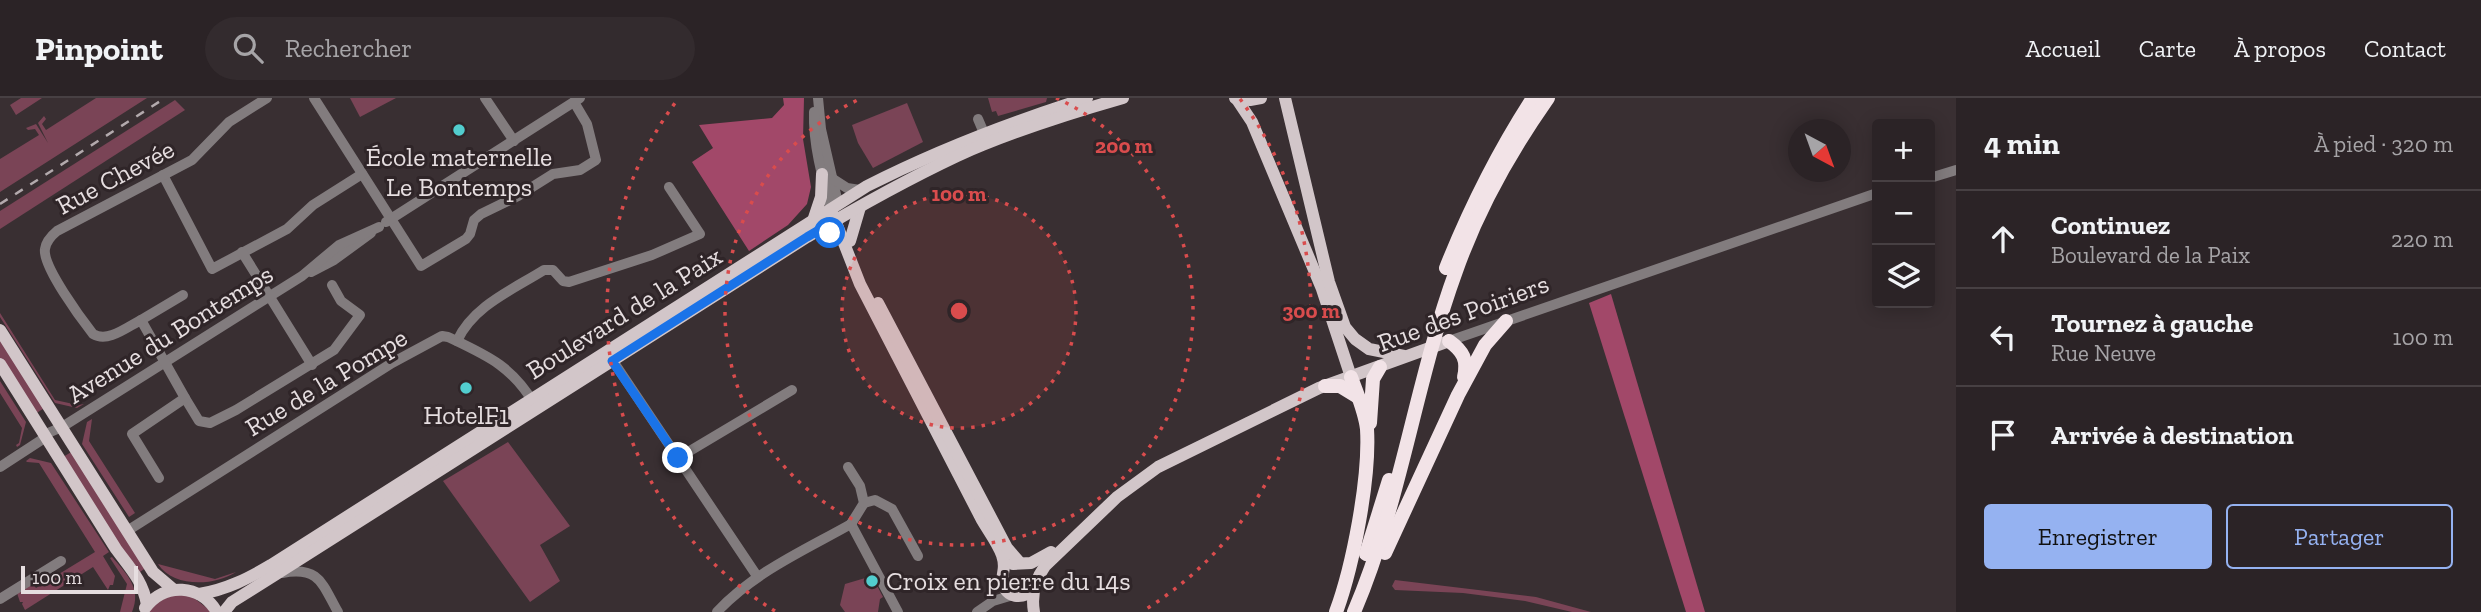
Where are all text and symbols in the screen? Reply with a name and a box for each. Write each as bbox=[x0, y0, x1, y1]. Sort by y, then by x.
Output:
search box bbox=[205, 17, 695, 80]
text: Pinpoint bbox=[35, 29, 163, 68]
icon: search bbox=[229, 29, 267, 67]
text: Rechercher bbox=[285, 32, 412, 64]
text: Accueil bbox=[2025, 34, 2101, 63]
text: Carte bbox=[2139, 34, 2196, 63]
text: À propos bbox=[2234, 34, 2326, 63]
text: Contact bbox=[2364, 34, 2446, 63]
north arrow bbox=[1788, 119, 1851, 182]
map controls bbox=[1872, 119, 1935, 308]
button: + bbox=[1872, 119, 1935, 182]
marker: École maternelle Le Bontemps bbox=[451, 122, 467, 138]
text: 4 min bbox=[1984, 126, 2060, 162]
text: À pied · 320 m bbox=[2314, 130, 2453, 158]
street label: Rue Chevée bbox=[50, 133, 180, 221]
text: 200 m bbox=[1095, 133, 1153, 158]
place label: École maternelle Le Bontemps bbox=[366, 141, 552, 203]
text: 100 m bbox=[932, 181, 987, 206]
button: − bbox=[1872, 182, 1935, 245]
text: Continuez bbox=[2051, 209, 2170, 241]
route start bbox=[814, 217, 845, 248]
icon: ahead bbox=[1984, 220, 2022, 258]
text: 220 m bbox=[2391, 225, 2453, 253]
street label: Boulevard de la Paix bbox=[520, 240, 728, 386]
text: Boulevard de la Paix bbox=[2051, 241, 2250, 269]
button: layers bbox=[1872, 245, 1935, 308]
street label: Avenue du Bontemps bbox=[61, 258, 279, 410]
street label: Rue des Poiriers bbox=[1373, 267, 1553, 359]
text: 300 m bbox=[1282, 298, 1340, 323]
centre of rings bbox=[947, 299, 971, 323]
text: Tournez à gauche bbox=[2051, 307, 2253, 339]
icon: left bbox=[1984, 318, 2022, 356]
street label: Rue de la Pompe bbox=[239, 321, 413, 443]
text: 100 m bbox=[2393, 323, 2453, 351]
text: Rue Neuve bbox=[2051, 339, 2156, 367]
marker: HotelF1 bbox=[458, 380, 474, 396]
place label: HotelF1 bbox=[423, 399, 509, 431]
icon: arrive bbox=[1984, 416, 2022, 454]
text: Arrivée à destination bbox=[2051, 419, 2294, 451]
route end bbox=[662, 442, 693, 473]
button: Enregistrer bbox=[1984, 504, 2212, 569]
button: Partager bbox=[2226, 504, 2453, 569]
scale bar bbox=[21, 563, 138, 595]
place label: Croix en pierre du 14s bbox=[886, 565, 1131, 597]
text: 100 m bbox=[32, 566, 82, 589]
marker: Croix en pierre du 14s bbox=[864, 573, 880, 589]

